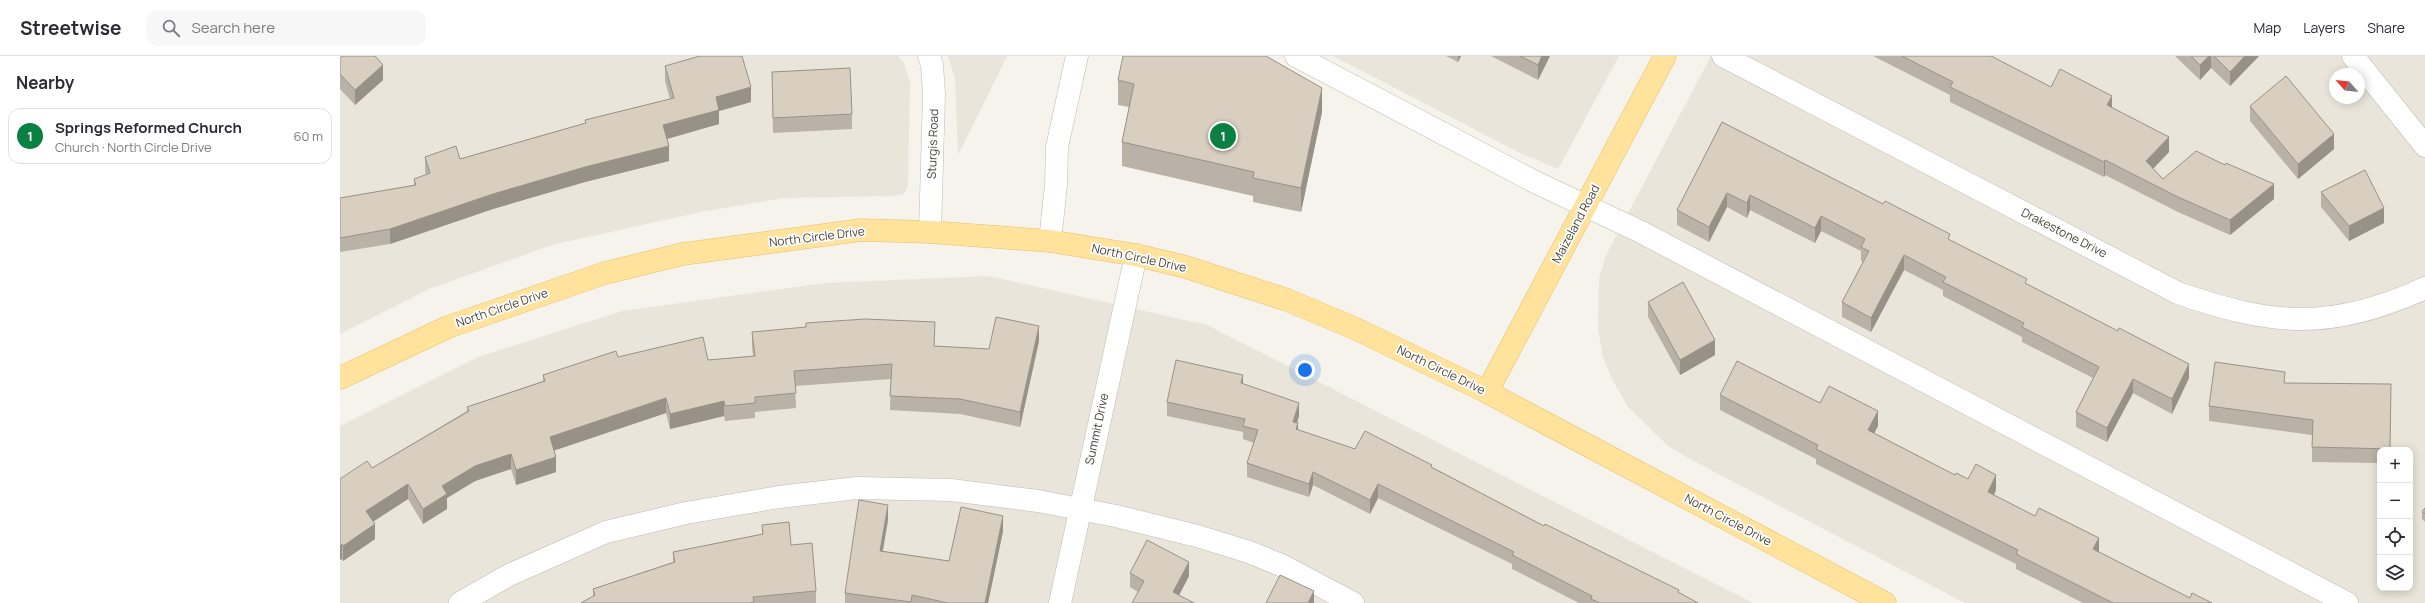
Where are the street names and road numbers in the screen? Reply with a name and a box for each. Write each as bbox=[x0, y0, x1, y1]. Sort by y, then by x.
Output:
street label: Sturgis Road bbox=[923, 108, 942, 179]
street label: Maizeland Road bbox=[1548, 181, 1603, 266]
street label: Drakestone Drive bbox=[2018, 204, 2110, 262]
street label: North Circle Drive bbox=[768, 222, 866, 251]
street label: North Circle Drive bbox=[1090, 239, 1188, 276]
street label: North Circle Drive bbox=[454, 284, 550, 331]
street label: North Circle Drive bbox=[1394, 341, 1488, 398]
street label: Summit Drive bbox=[1081, 391, 1112, 466]
street label: North Circle Drive bbox=[1682, 489, 1775, 550]

